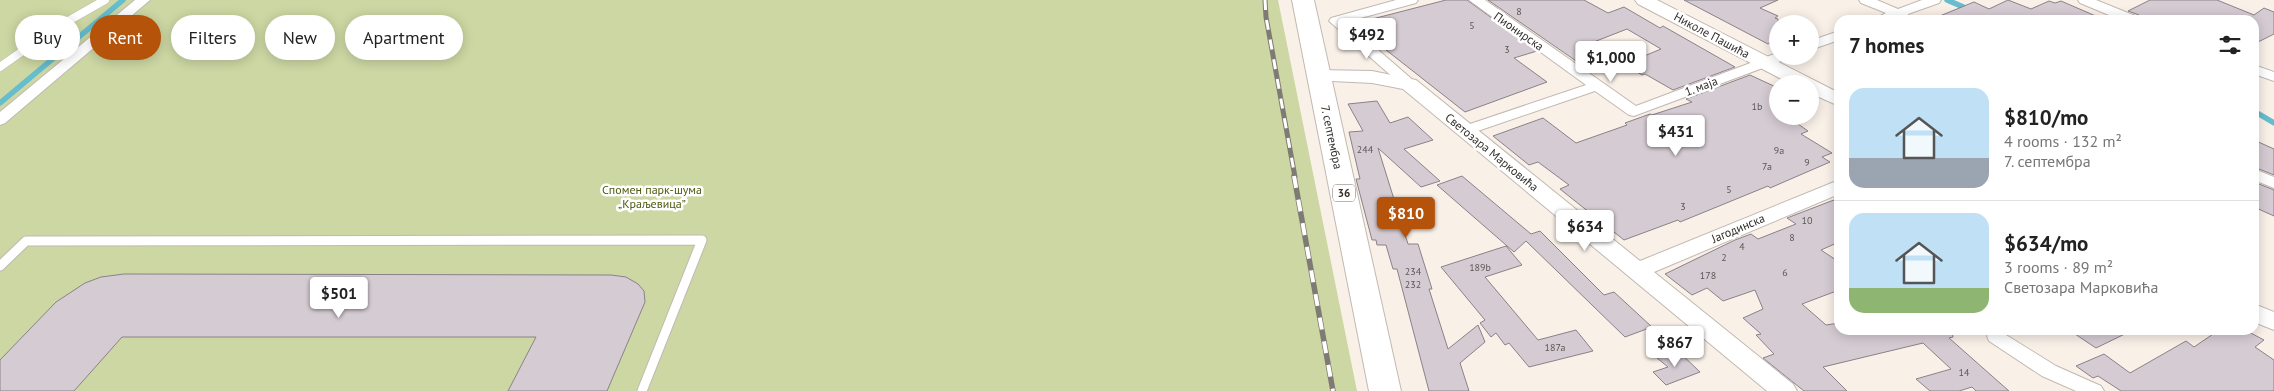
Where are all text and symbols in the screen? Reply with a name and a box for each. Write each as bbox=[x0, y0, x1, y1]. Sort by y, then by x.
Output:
house number: 8 bbox=[1516, 5, 1522, 18]
street label: Пионирска bbox=[1491, 8, 1547, 54]
street label: Николе Пашића bbox=[1672, 9, 1753, 61]
chip: Buy bbox=[15, 15, 80, 60]
chip: Rent bbox=[90, 15, 161, 60]
chip: Filters bbox=[171, 15, 255, 60]
chip: New bbox=[265, 15, 335, 60]
chip: Apartment bbox=[345, 15, 463, 60]
map controls bbox=[1769, 15, 1819, 125]
button: + bbox=[1769, 15, 1819, 65]
pin: $492 bbox=[1337, 18, 1397, 60]
house number: 5 bbox=[1469, 19, 1475, 32]
text: $492 bbox=[1349, 24, 1385, 44]
icon: filters bbox=[2216, 31, 2244, 59]
text: 7 homes bbox=[1849, 32, 1924, 59]
pin: $1,000 bbox=[1570, 41, 1652, 83]
house number: 3 bbox=[1504, 43, 1510, 56]
text: $1,000 bbox=[1586, 47, 1636, 67]
street label: 1. маја bbox=[1682, 73, 1720, 99]
button: − bbox=[1769, 75, 1819, 125]
house number: 1b bbox=[1752, 100, 1762, 113]
street label: 7. септембра bbox=[1318, 104, 1346, 170]
text: $810/mo bbox=[2004, 104, 2088, 131]
icon: home bbox=[1889, 108, 1949, 168]
street label: Светозара Марковића bbox=[1442, 110, 1542, 194]
pin: $431 bbox=[1646, 114, 1706, 157]
text: $431 bbox=[1658, 121, 1694, 141]
text: 4 rooms · 132 m² bbox=[2004, 131, 2122, 151]
house number: 244 bbox=[1357, 143, 1374, 156]
house number: 9a bbox=[1774, 144, 1784, 157]
text: 7. септембра bbox=[2004, 151, 2091, 171]
house number: 9 bbox=[1804, 156, 1810, 169]
house number: 7a bbox=[1762, 160, 1772, 173]
park label: Спомен парк-шума „Краљевица” bbox=[602, 182, 702, 211]
house number: 5 bbox=[1726, 183, 1732, 196]
road number: 36 bbox=[1333, 184, 1355, 202]
pin: $810 bbox=[1376, 196, 1436, 239]
house number: 3 bbox=[1680, 200, 1686, 213]
text: $810 bbox=[1388, 203, 1424, 223]
pin: $634 bbox=[1555, 210, 1615, 252]
street label: Јагодинска bbox=[1708, 210, 1767, 246]
house number: 10 bbox=[1802, 214, 1813, 227]
text: $634 bbox=[1567, 216, 1603, 236]
text: $634/mo bbox=[2004, 230, 2088, 257]
house number: 8 bbox=[1789, 231, 1795, 244]
icon: home bbox=[1889, 233, 1949, 293]
house number: 4 bbox=[1739, 240, 1745, 253]
house number: 2 bbox=[1721, 251, 1727, 264]
text: 3 rooms · 89 m² bbox=[2004, 257, 2113, 277]
house number: 189b bbox=[1469, 261, 1491, 274]
house number: 234 bbox=[1405, 265, 1422, 278]
house number: 6 bbox=[1782, 266, 1788, 279]
house number: 178 bbox=[1700, 269, 1716, 282]
pin: $501 bbox=[309, 276, 369, 319]
text: Светозара Марковића bbox=[2004, 277, 2159, 297]
house number: 232 bbox=[1405, 278, 1421, 291]
text: $501 bbox=[321, 283, 357, 303]
pin: $867 bbox=[1645, 326, 1705, 368]
text: $867 bbox=[1657, 332, 1693, 352]
house number: 187a bbox=[1545, 341, 1565, 354]
house number: 14 bbox=[1959, 366, 1970, 379]

